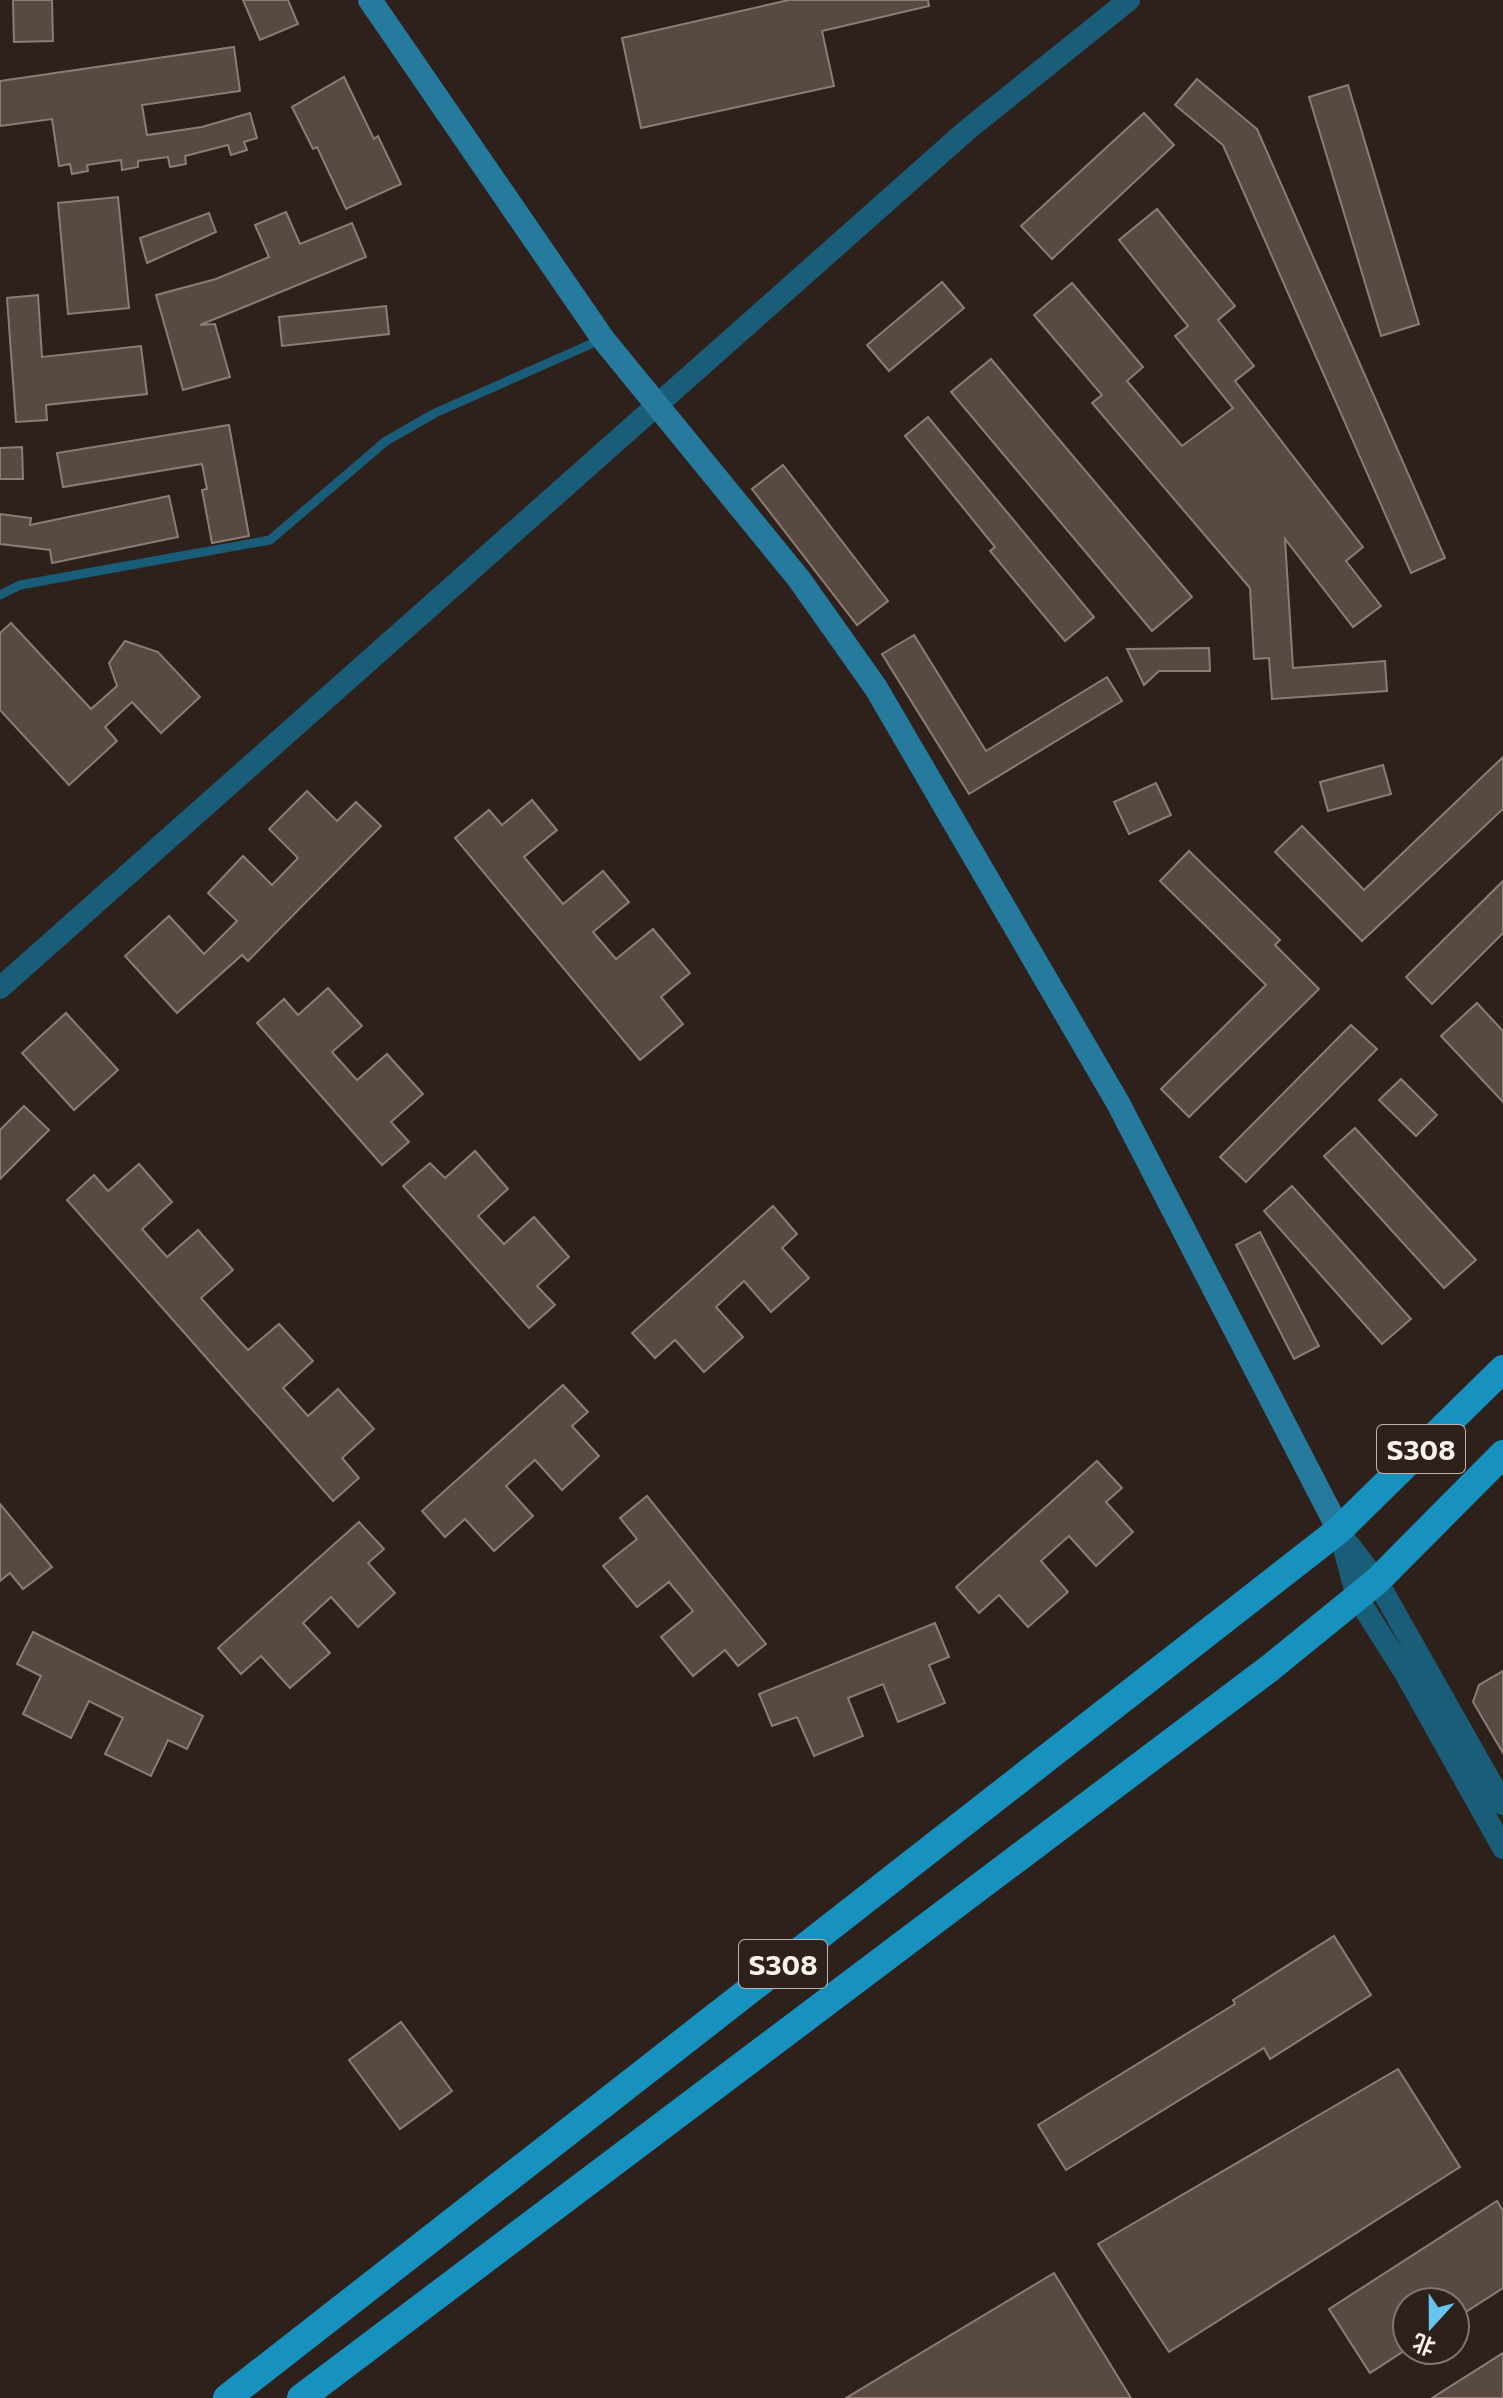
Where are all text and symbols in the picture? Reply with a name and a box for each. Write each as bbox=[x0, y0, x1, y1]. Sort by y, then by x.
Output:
road number: S308 bbox=[1377, 1425, 1465, 1473]
road number: S308 bbox=[739, 1940, 827, 1988]
north arrow bbox=[1391, 2286, 1471, 2366]
text: 北 bbox=[1409, 2329, 1439, 2362]

